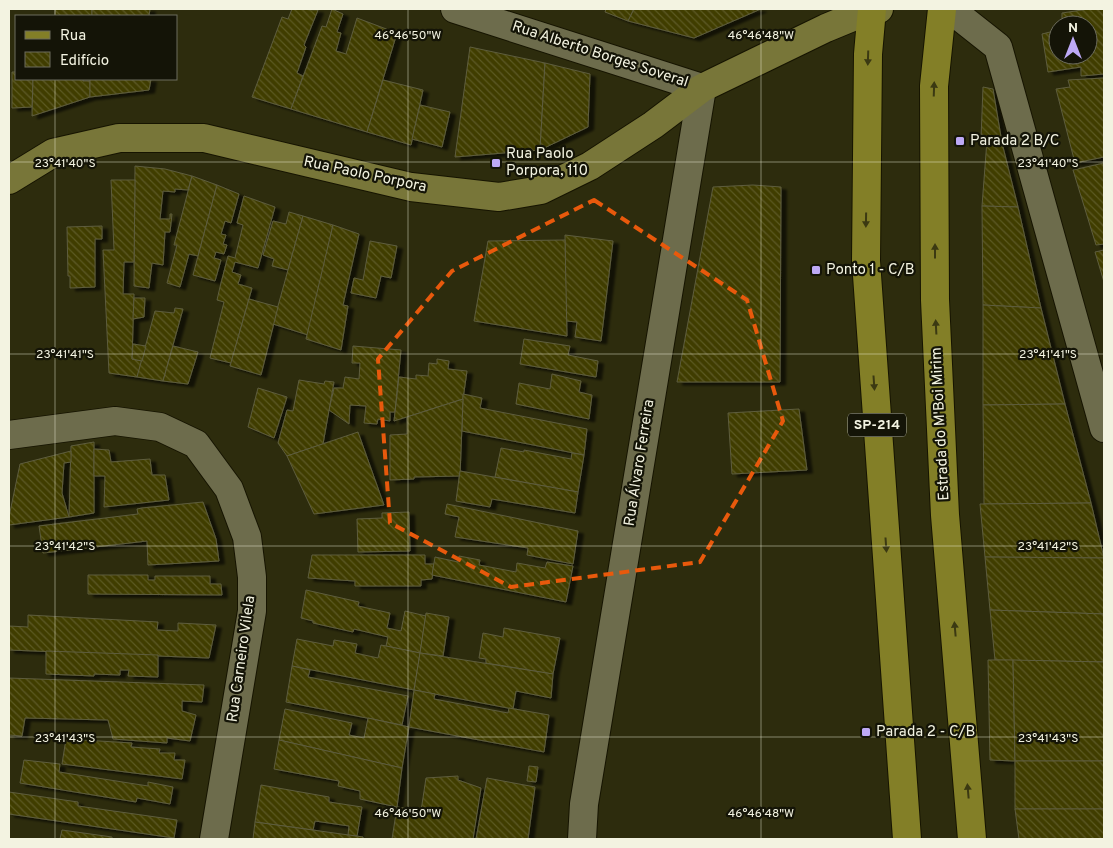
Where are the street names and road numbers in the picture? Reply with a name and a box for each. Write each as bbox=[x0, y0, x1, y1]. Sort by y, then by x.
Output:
street label: Rua Alberto Borges Soveral bbox=[509, 17, 691, 93]
street label: Rua Paolo Porpora bbox=[302, 153, 428, 197]
street label: Estrada do M'Boi Mirim bbox=[927, 347, 955, 501]
street label: Rua Álvaro Ferreira bbox=[620, 398, 659, 528]
road number: SP-214 bbox=[848, 414, 906, 436]
street label: Rua Carneiro Vilela bbox=[224, 594, 260, 724]

